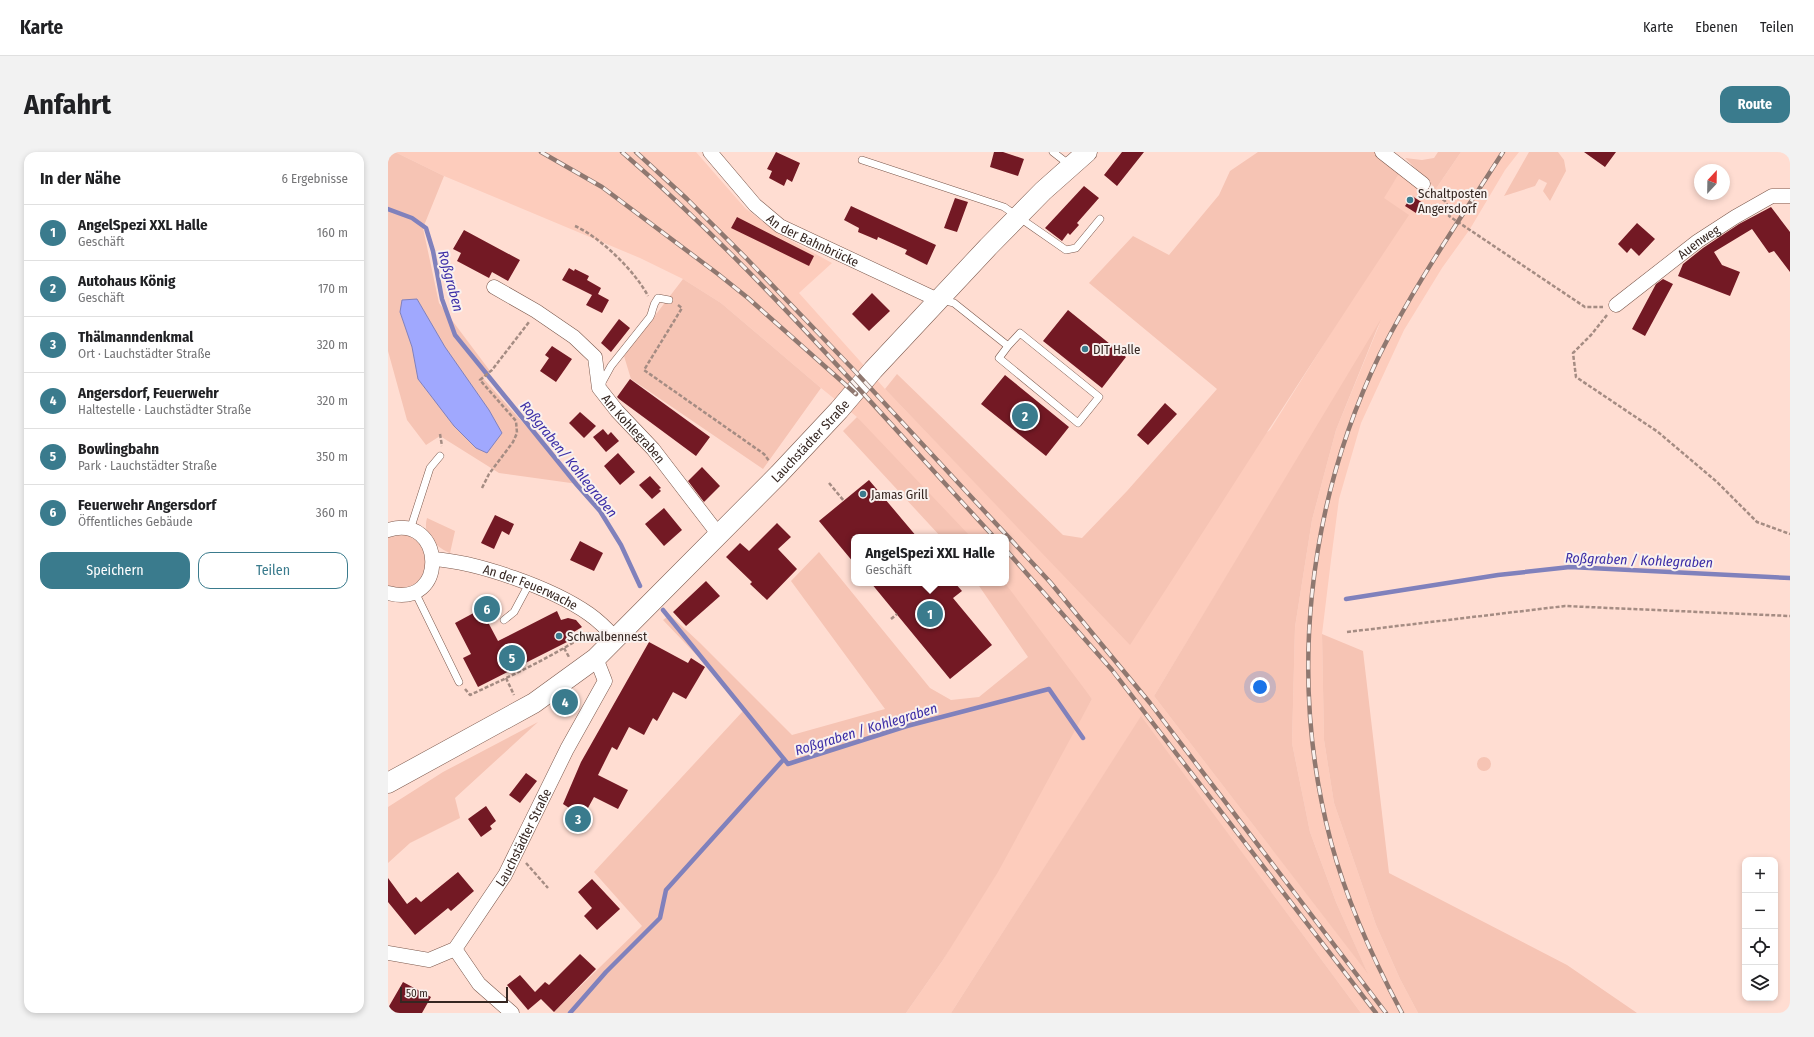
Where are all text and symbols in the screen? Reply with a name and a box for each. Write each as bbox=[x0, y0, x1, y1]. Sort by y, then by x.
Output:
text: Karte bbox=[20, 16, 63, 39]
text: Karte bbox=[1643, 19, 1673, 36]
text: Ebenen bbox=[1695, 19, 1738, 36]
text: Teilen bbox=[1760, 19, 1794, 36]
button: Route bbox=[1720, 86, 1790, 123]
text: Anfahrt bbox=[24, 88, 111, 121]
north arrow bbox=[1694, 164, 1730, 200]
text: In der Nähe bbox=[40, 168, 121, 189]
text: 6 Ergebnisse bbox=[281, 171, 348, 186]
place label: Schaltposten Angersdorf bbox=[1418, 186, 1487, 216]
marker: Schaltposten Angersdorf bbox=[1405, 195, 1415, 205]
street label: An der Bahnbrücke bbox=[764, 211, 861, 270]
text: AngelSpezi XXL Halle bbox=[78, 216, 208, 234]
street label: Auenweg bbox=[1675, 222, 1723, 262]
text: 1 bbox=[50, 225, 56, 240]
text: 160 m bbox=[317, 225, 348, 240]
text: Geschäft bbox=[78, 234, 124, 249]
water label: Roßgraben bbox=[434, 249, 467, 313]
text: Autohaus König bbox=[78, 272, 175, 290]
text: 2 bbox=[50, 281, 56, 296]
text: 170 m bbox=[318, 281, 348, 296]
text: Geschäft bbox=[78, 290, 124, 305]
text: Thälmanndenkmal bbox=[78, 328, 193, 346]
text: 3 bbox=[50, 337, 56, 352]
text: 320 m bbox=[317, 337, 348, 352]
place label: DIT Halle bbox=[1093, 342, 1140, 357]
marker: DIT Halle bbox=[1080, 344, 1090, 354]
text: Ort · Lauchstädter Straße bbox=[78, 346, 211, 361]
text: Angersdorf, Feuerwehr bbox=[78, 384, 219, 402]
street label: Am Kohlegraben bbox=[599, 391, 668, 466]
text: 4 bbox=[50, 393, 56, 408]
text: 320 m bbox=[317, 393, 348, 408]
street label: Lauchstädter Straße bbox=[768, 397, 852, 485]
water label: Roßgraben/ Kohlegraben bbox=[516, 398, 621, 521]
pin: 2 bbox=[1012, 401, 1038, 431]
text: Haltestelle · Lauchstädter Straße bbox=[78, 402, 251, 417]
text: Bowlingbahn bbox=[78, 440, 159, 458]
text: 5 bbox=[50, 449, 56, 464]
text: 350 m bbox=[316, 449, 348, 464]
text: Park · Lauchstädter Straße bbox=[78, 458, 217, 473]
place label: Jamas Grill bbox=[871, 487, 928, 502]
marker: Jamas Grill bbox=[858, 489, 868, 499]
text: Feuerwehr Angersdorf bbox=[78, 496, 216, 514]
text: 6 bbox=[50, 505, 56, 520]
text: 360 m bbox=[316, 505, 348, 520]
text: Öffentliches Gebäude bbox=[78, 514, 193, 529]
popup bbox=[851, 534, 1009, 586]
text: AngelSpezi XXL Halle bbox=[865, 544, 995, 562]
water label: Roßgraben / Kohlegraben bbox=[1565, 549, 1713, 572]
button: Speichern bbox=[40, 552, 190, 589]
button: Teilen bbox=[198, 552, 348, 589]
street label: An der Feuerwache bbox=[481, 562, 580, 613]
text: Geschäft bbox=[865, 562, 912, 577]
pin: 6 bbox=[474, 594, 500, 624]
pin: 1 bbox=[917, 599, 943, 629]
place label: Schwalbennest bbox=[567, 629, 648, 644]
marker: Schwalbennest bbox=[554, 631, 564, 641]
pin: 5 bbox=[499, 643, 525, 673]
your location bbox=[1250, 677, 1270, 697]
pin: 4 bbox=[552, 687, 578, 717]
water label: Roßgraben / Kohlegraben bbox=[793, 700, 939, 759]
street label: Lauchstädter Straße bbox=[493, 786, 554, 889]
pin: 3 bbox=[565, 804, 591, 834]
map controls bbox=[1742, 857, 1778, 1001]
button: + bbox=[1742, 857, 1778, 893]
button: − bbox=[1742, 893, 1778, 929]
button: locate bbox=[1742, 929, 1778, 965]
button: layers bbox=[1742, 965, 1778, 1001]
scale bar bbox=[400, 985, 508, 1004]
text: 50 m bbox=[406, 987, 428, 1000]

